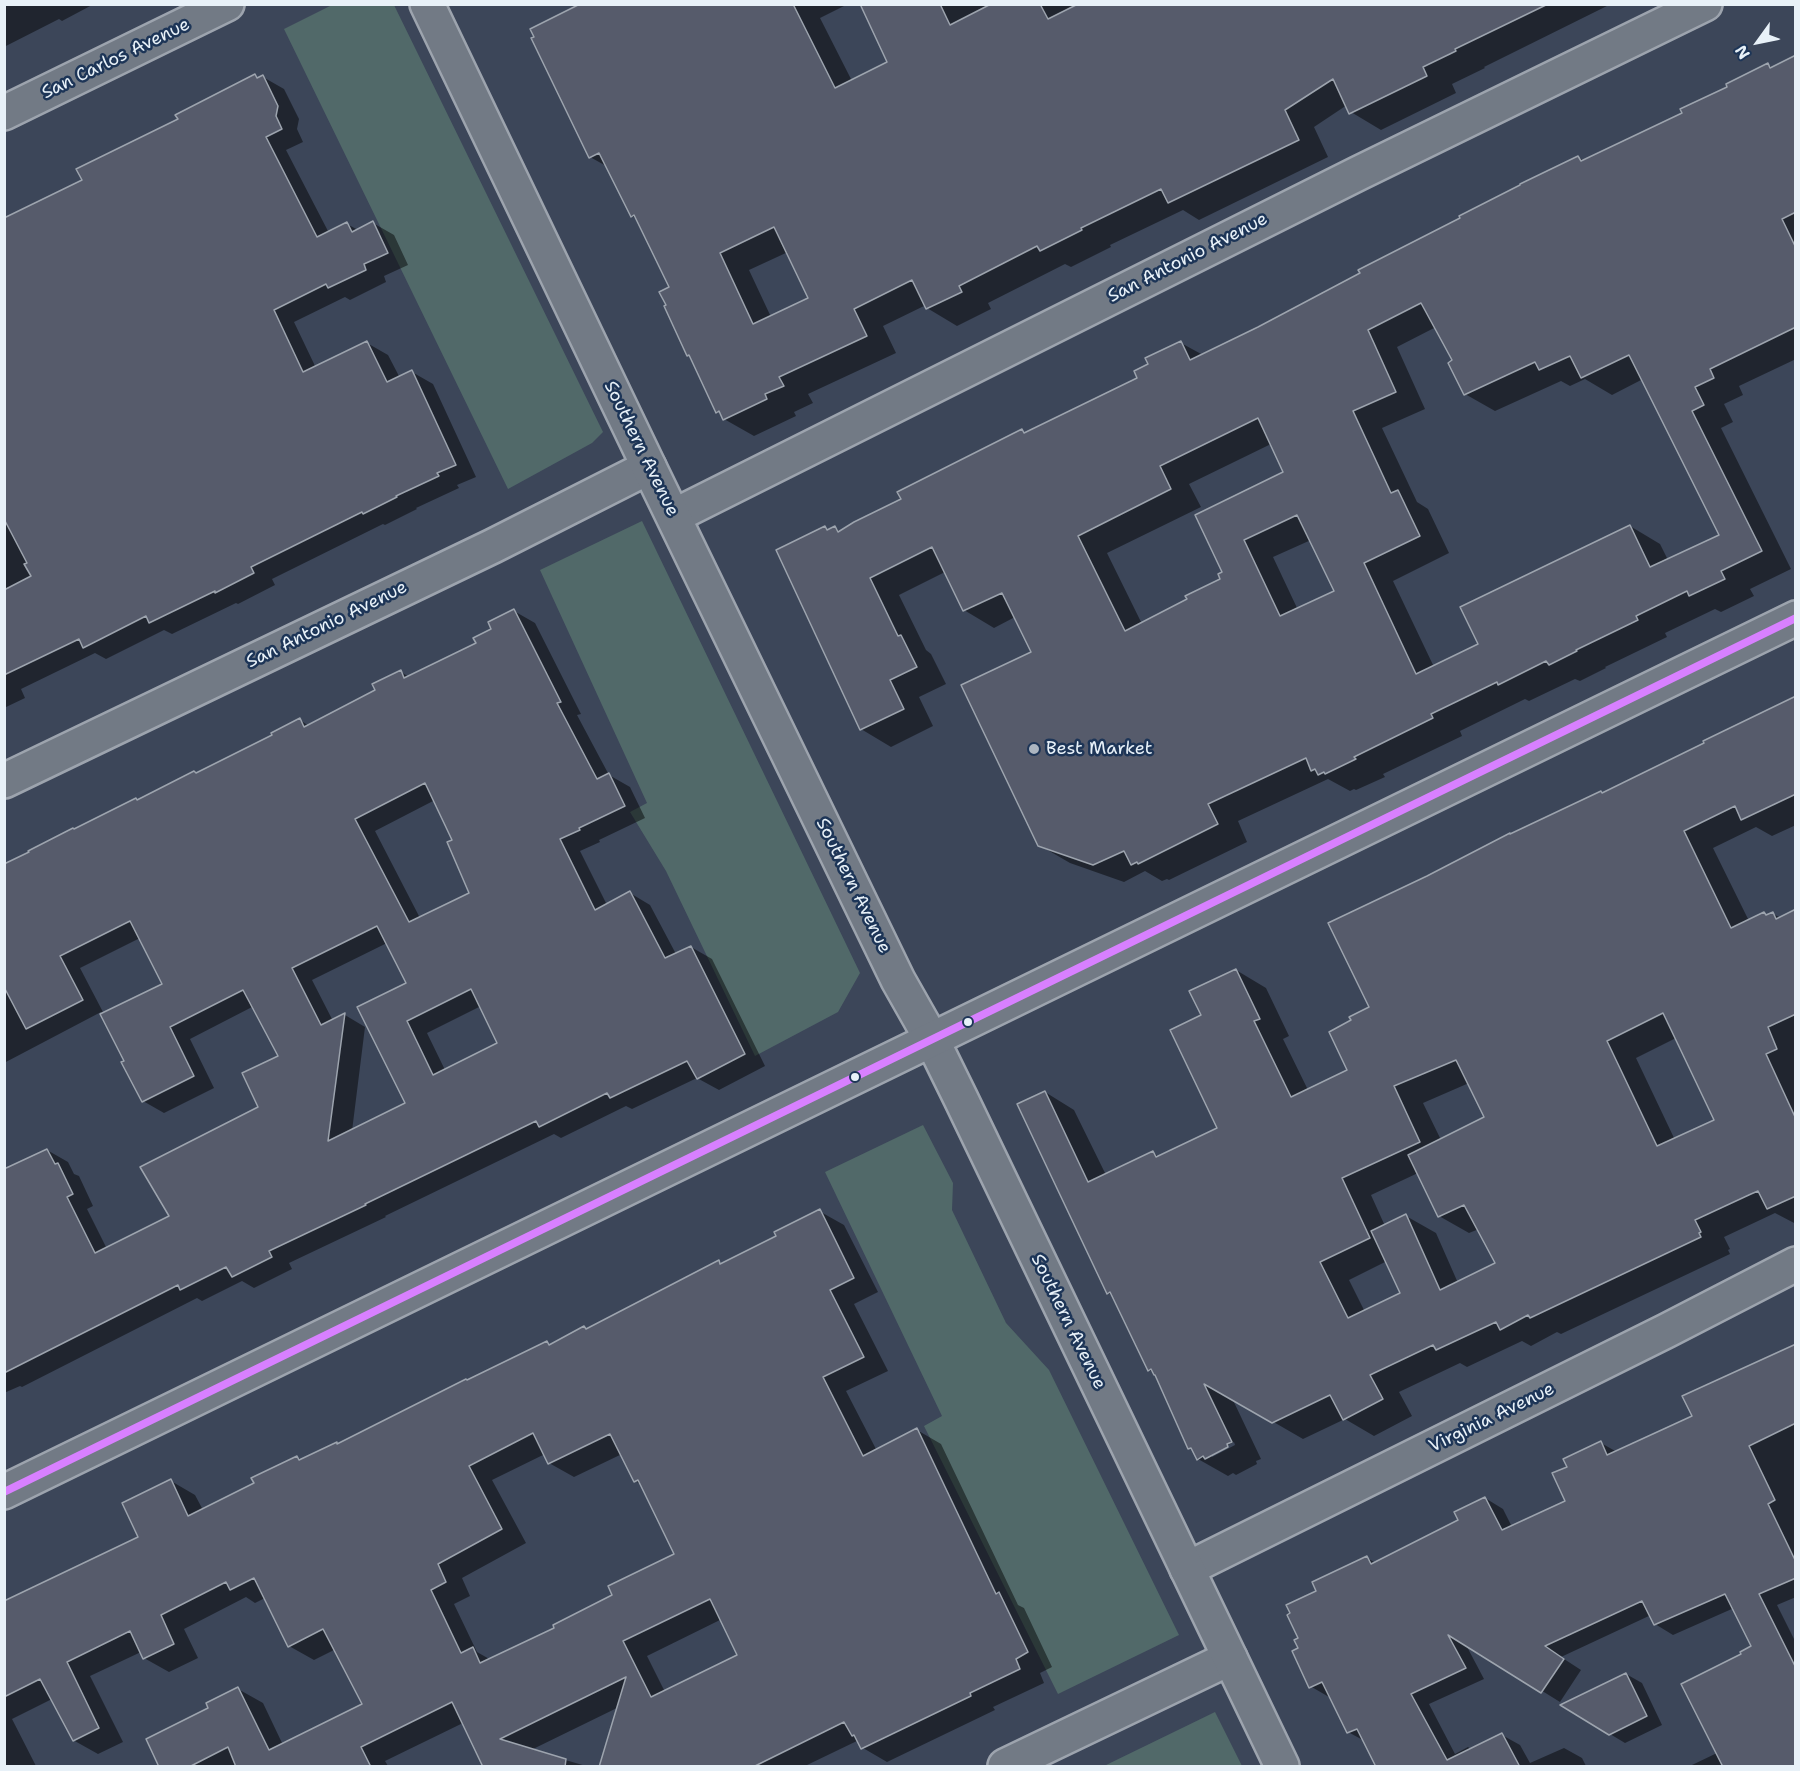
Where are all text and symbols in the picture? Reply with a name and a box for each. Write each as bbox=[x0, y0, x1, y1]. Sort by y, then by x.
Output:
north arrow bbox=[1728, 12, 1788, 72]
street label: San Carlos Avenue bbox=[38, 14, 194, 104]
text: N bbox=[1730, 41, 1755, 63]
street label: San Antonio Avenue bbox=[1105, 208, 1271, 308]
street label: Southern Avenue bbox=[599, 378, 683, 520]
street label: San Antonio Avenue bbox=[243, 577, 411, 673]
place label: Best Market bbox=[1046, 738, 1153, 760]
marker: Best Market bbox=[1027, 742, 1041, 756]
street label: Southern Avenue bbox=[811, 815, 895, 957]
unlabelled marker bbox=[962, 1016, 974, 1028]
unlabelled marker bbox=[849, 1071, 861, 1083]
street label: Southern Avenue bbox=[1026, 1251, 1110, 1393]
street label: Virginia Avenue bbox=[1426, 1378, 1558, 1458]

